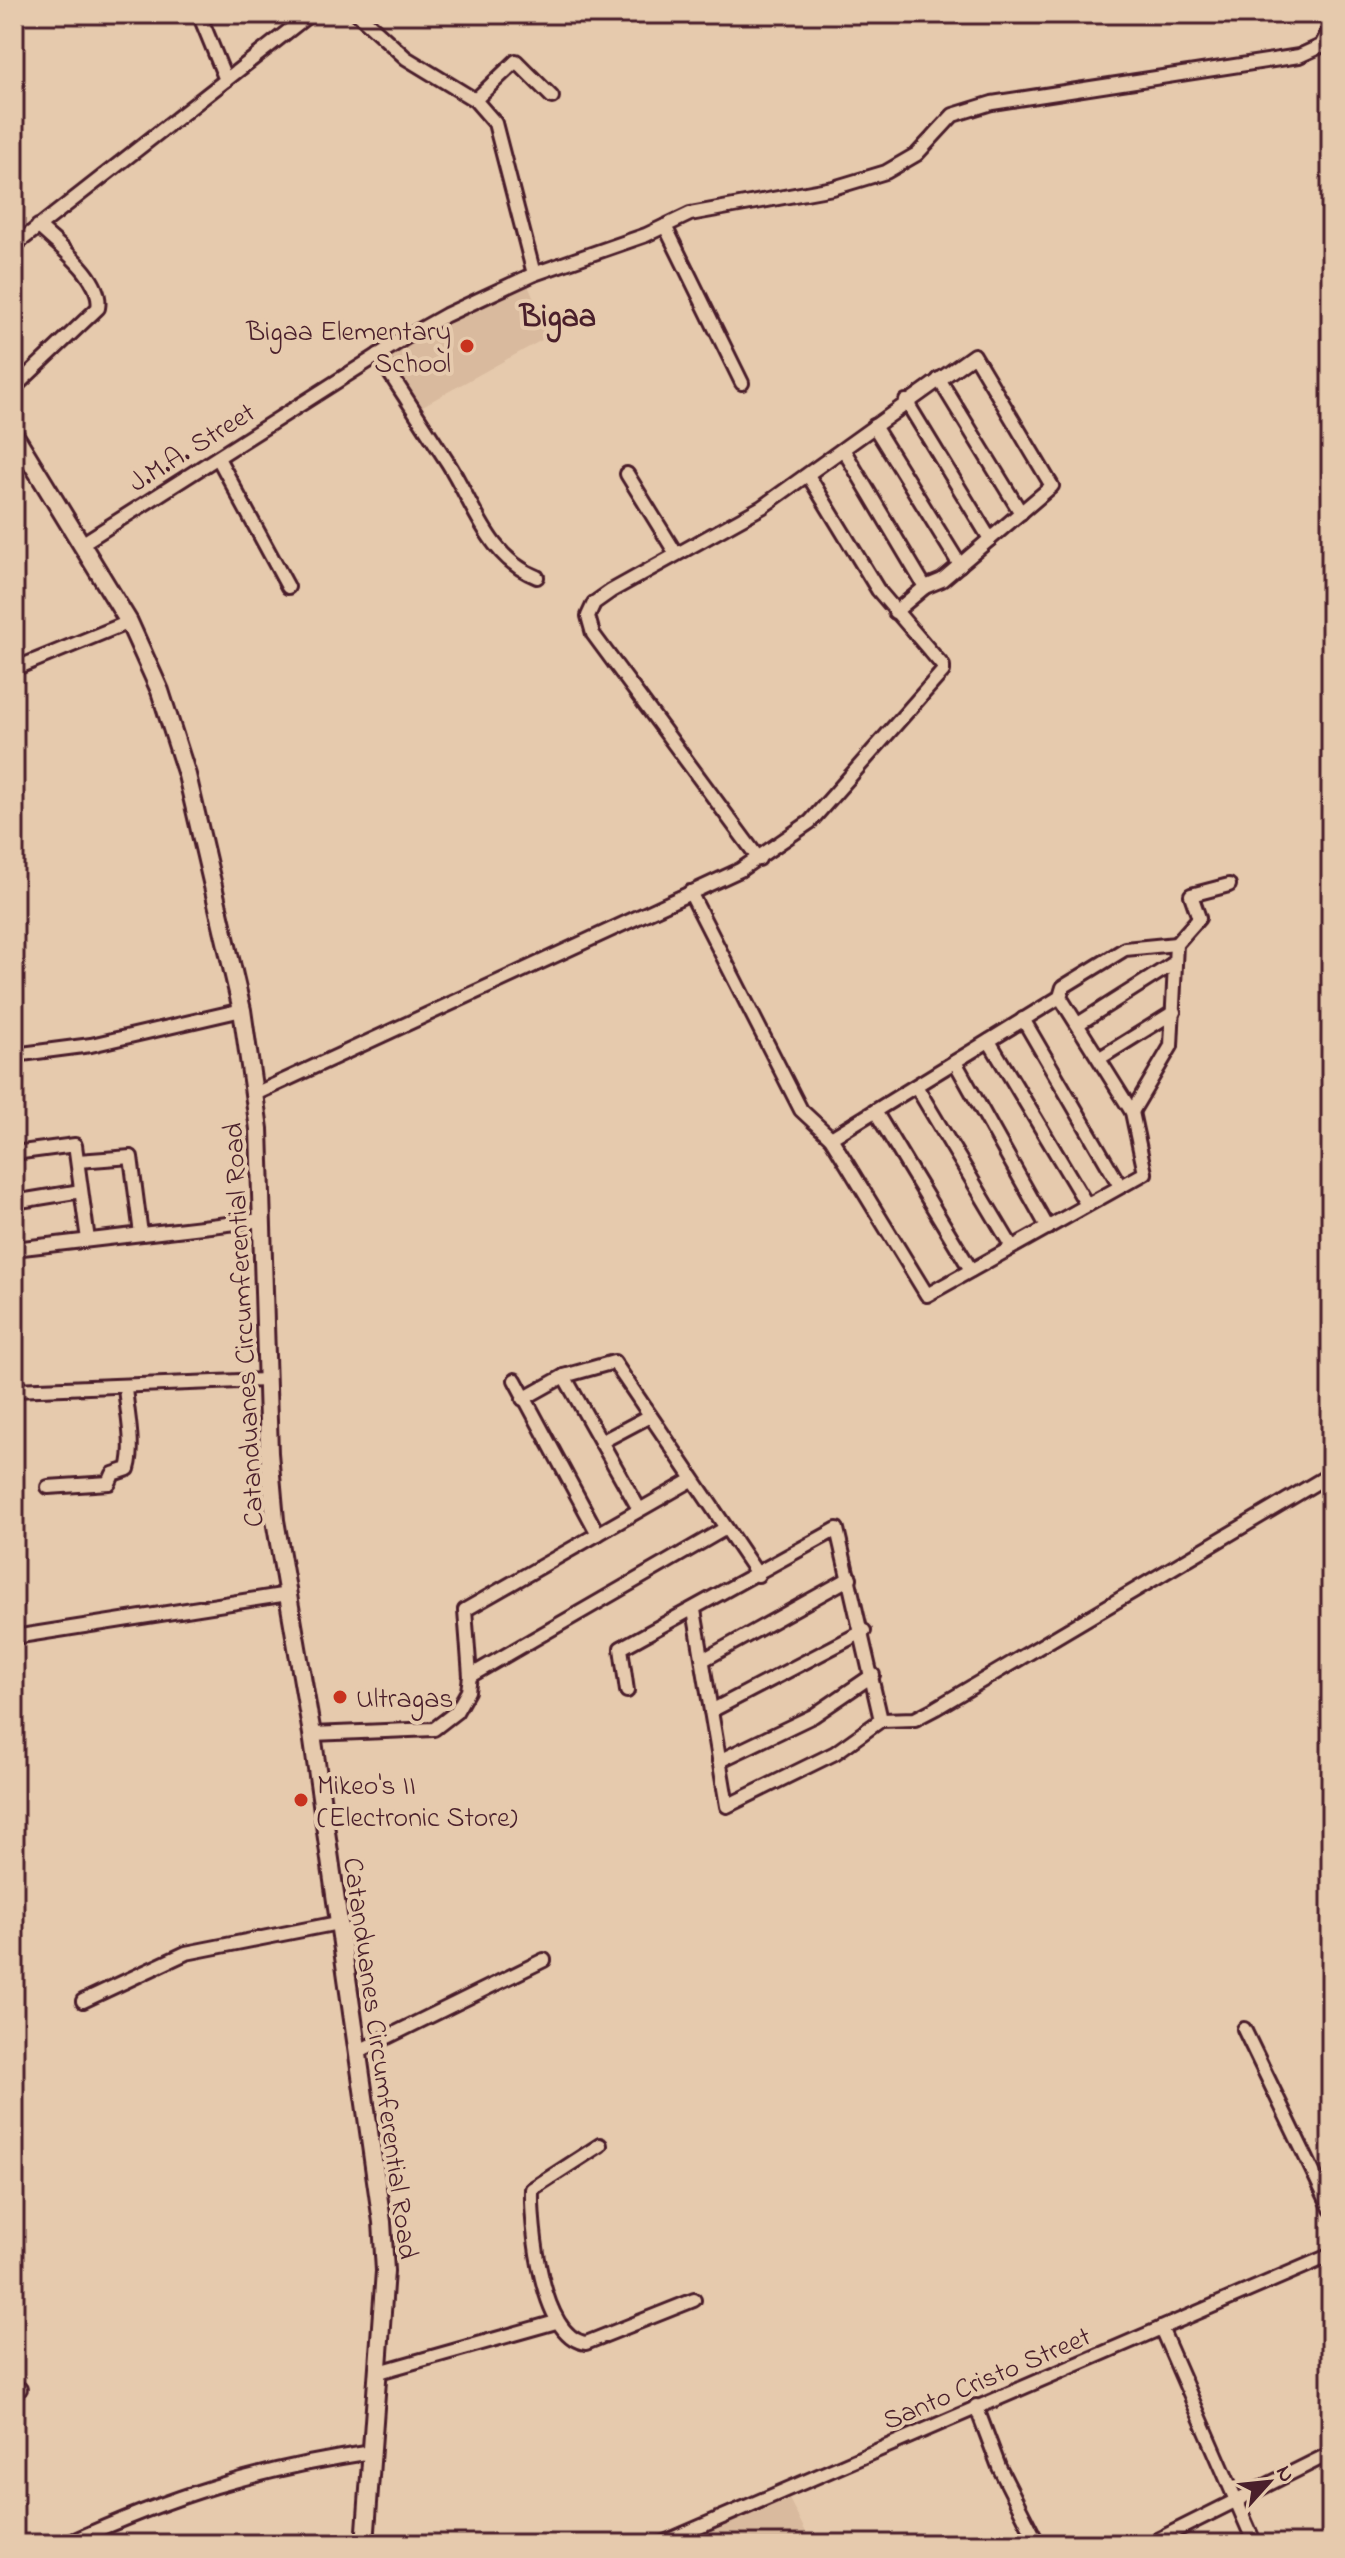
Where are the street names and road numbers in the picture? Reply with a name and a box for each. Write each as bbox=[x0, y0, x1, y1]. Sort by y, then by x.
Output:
street label: J.M.A. Street bbox=[122, 394, 264, 504]
street label: Catanduanes Circumferential Road bbox=[214, 1121, 277, 1528]
street label: Catanduanes Circumferential Road bbox=[330, 1855, 427, 2262]
street label: Santo Cristo Street bbox=[877, 2318, 1098, 2443]

